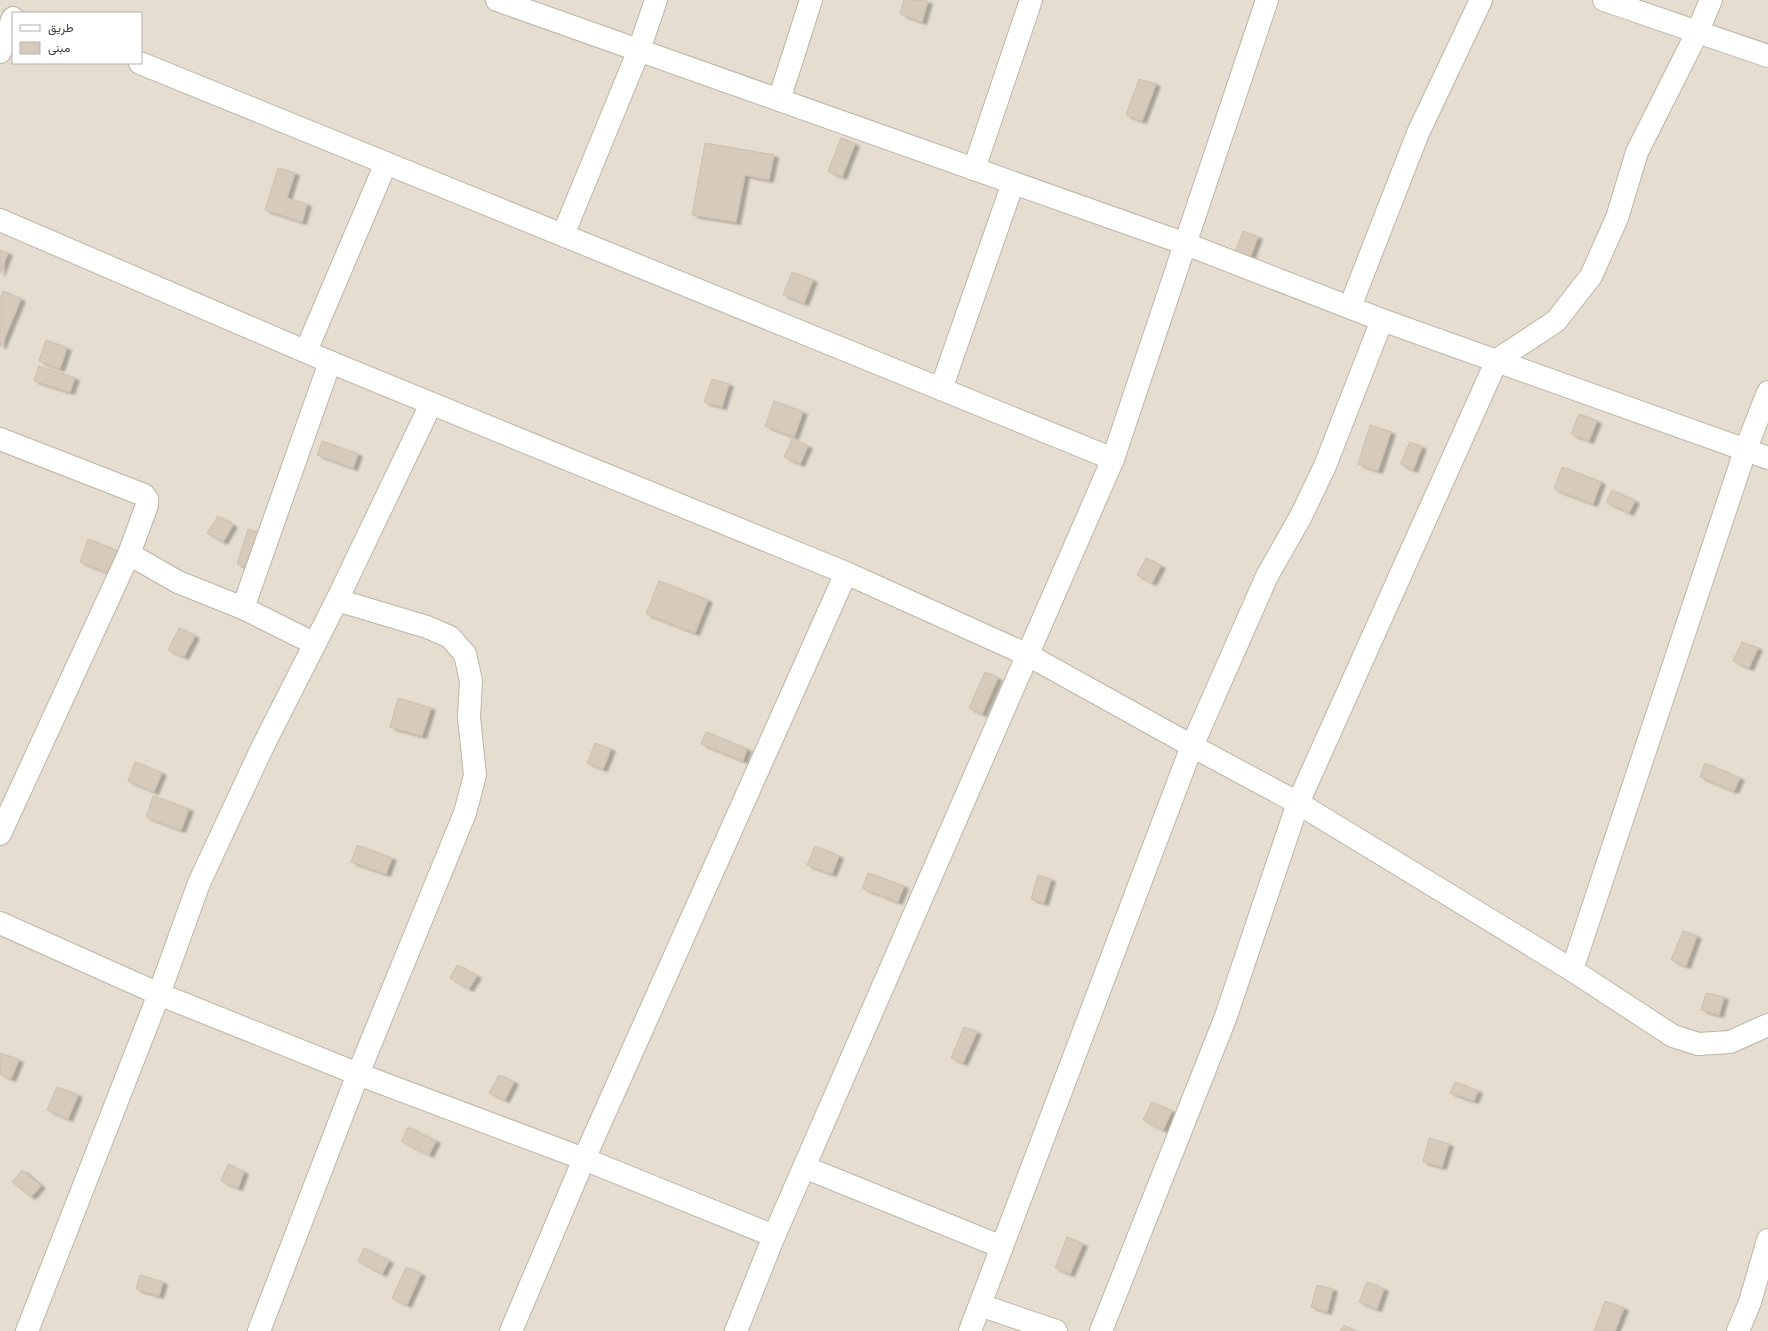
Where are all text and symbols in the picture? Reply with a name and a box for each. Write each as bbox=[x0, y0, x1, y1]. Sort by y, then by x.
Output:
legend bbox=[12, 12, 142, 64]
text: طريق bbox=[48, 19, 74, 36]
text: مبنى bbox=[48, 39, 70, 56]

